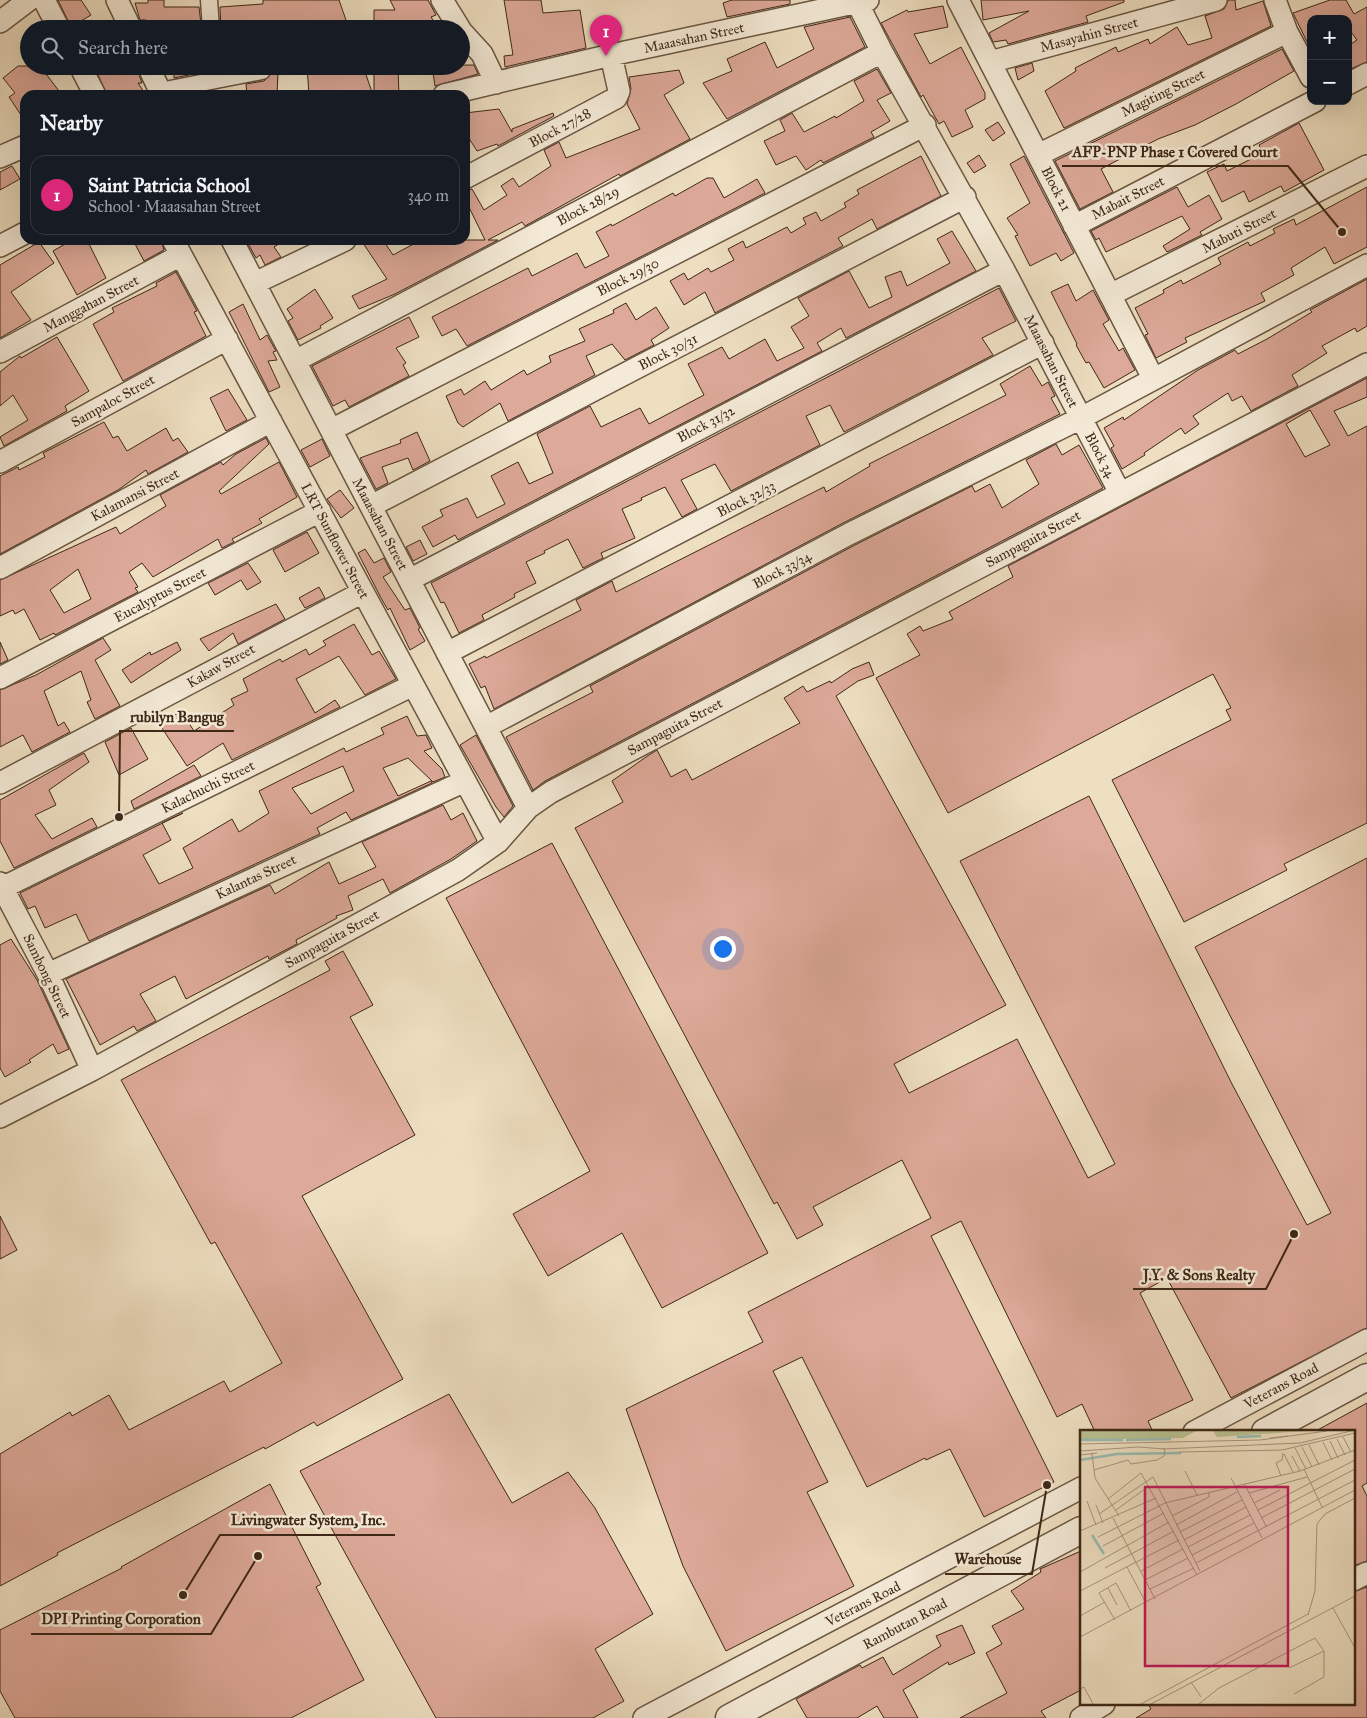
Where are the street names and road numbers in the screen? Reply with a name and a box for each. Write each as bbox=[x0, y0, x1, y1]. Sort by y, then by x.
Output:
street label: Masayahin Street bbox=[1038, 14, 1140, 56]
street label: Maaasahan Street bbox=[642, 19, 746, 57]
street label: Magiting Street bbox=[1118, 65, 1208, 121]
street label: Block 27/28 bbox=[526, 105, 594, 151]
street label: Block 21 bbox=[1038, 164, 1075, 215]
street label: Mabait Street bbox=[1089, 172, 1167, 224]
street label: Block 28/29 bbox=[554, 183, 622, 229]
street label: Mabuti Street bbox=[1199, 205, 1279, 257]
street label: Block 29/30 bbox=[594, 254, 662, 300]
street label: Manggahan Street bbox=[40, 272, 142, 336]
street label: Maaasahan Street bbox=[1020, 312, 1082, 410]
street label: Block 30/31 bbox=[636, 330, 701, 374]
street label: Sampaloc Street bbox=[68, 371, 158, 431]
street label: Block 31/32 bbox=[674, 402, 738, 446]
street label: Block 34 bbox=[1081, 429, 1120, 482]
street label: Kalamansi Street bbox=[88, 465, 182, 525]
street label: Maaasahan Street bbox=[348, 475, 412, 573]
street label: Block 32/33 bbox=[714, 477, 778, 521]
street label: LRT Sunflower Street bbox=[297, 480, 373, 602]
street label: Sampaguita Street bbox=[983, 507, 1083, 571]
street label: Block 33/34 bbox=[750, 547, 815, 593]
street label: Eucalyptus Street bbox=[111, 564, 209, 626]
street label: Kakaw Street bbox=[184, 640, 258, 692]
street label: Sampaguita Street bbox=[625, 695, 725, 759]
street label: Kalachuchi Street bbox=[158, 757, 258, 817]
street label: Kalantas Street bbox=[213, 851, 299, 903]
street label: Sampaguita Street bbox=[282, 906, 382, 972]
street label: Sambong Street bbox=[19, 931, 75, 1021]
street label: Veterans Road bbox=[1240, 1359, 1321, 1413]
street label: Veterans Road bbox=[822, 1578, 903, 1631]
street label: Rambutan Road bbox=[860, 1595, 950, 1653]

